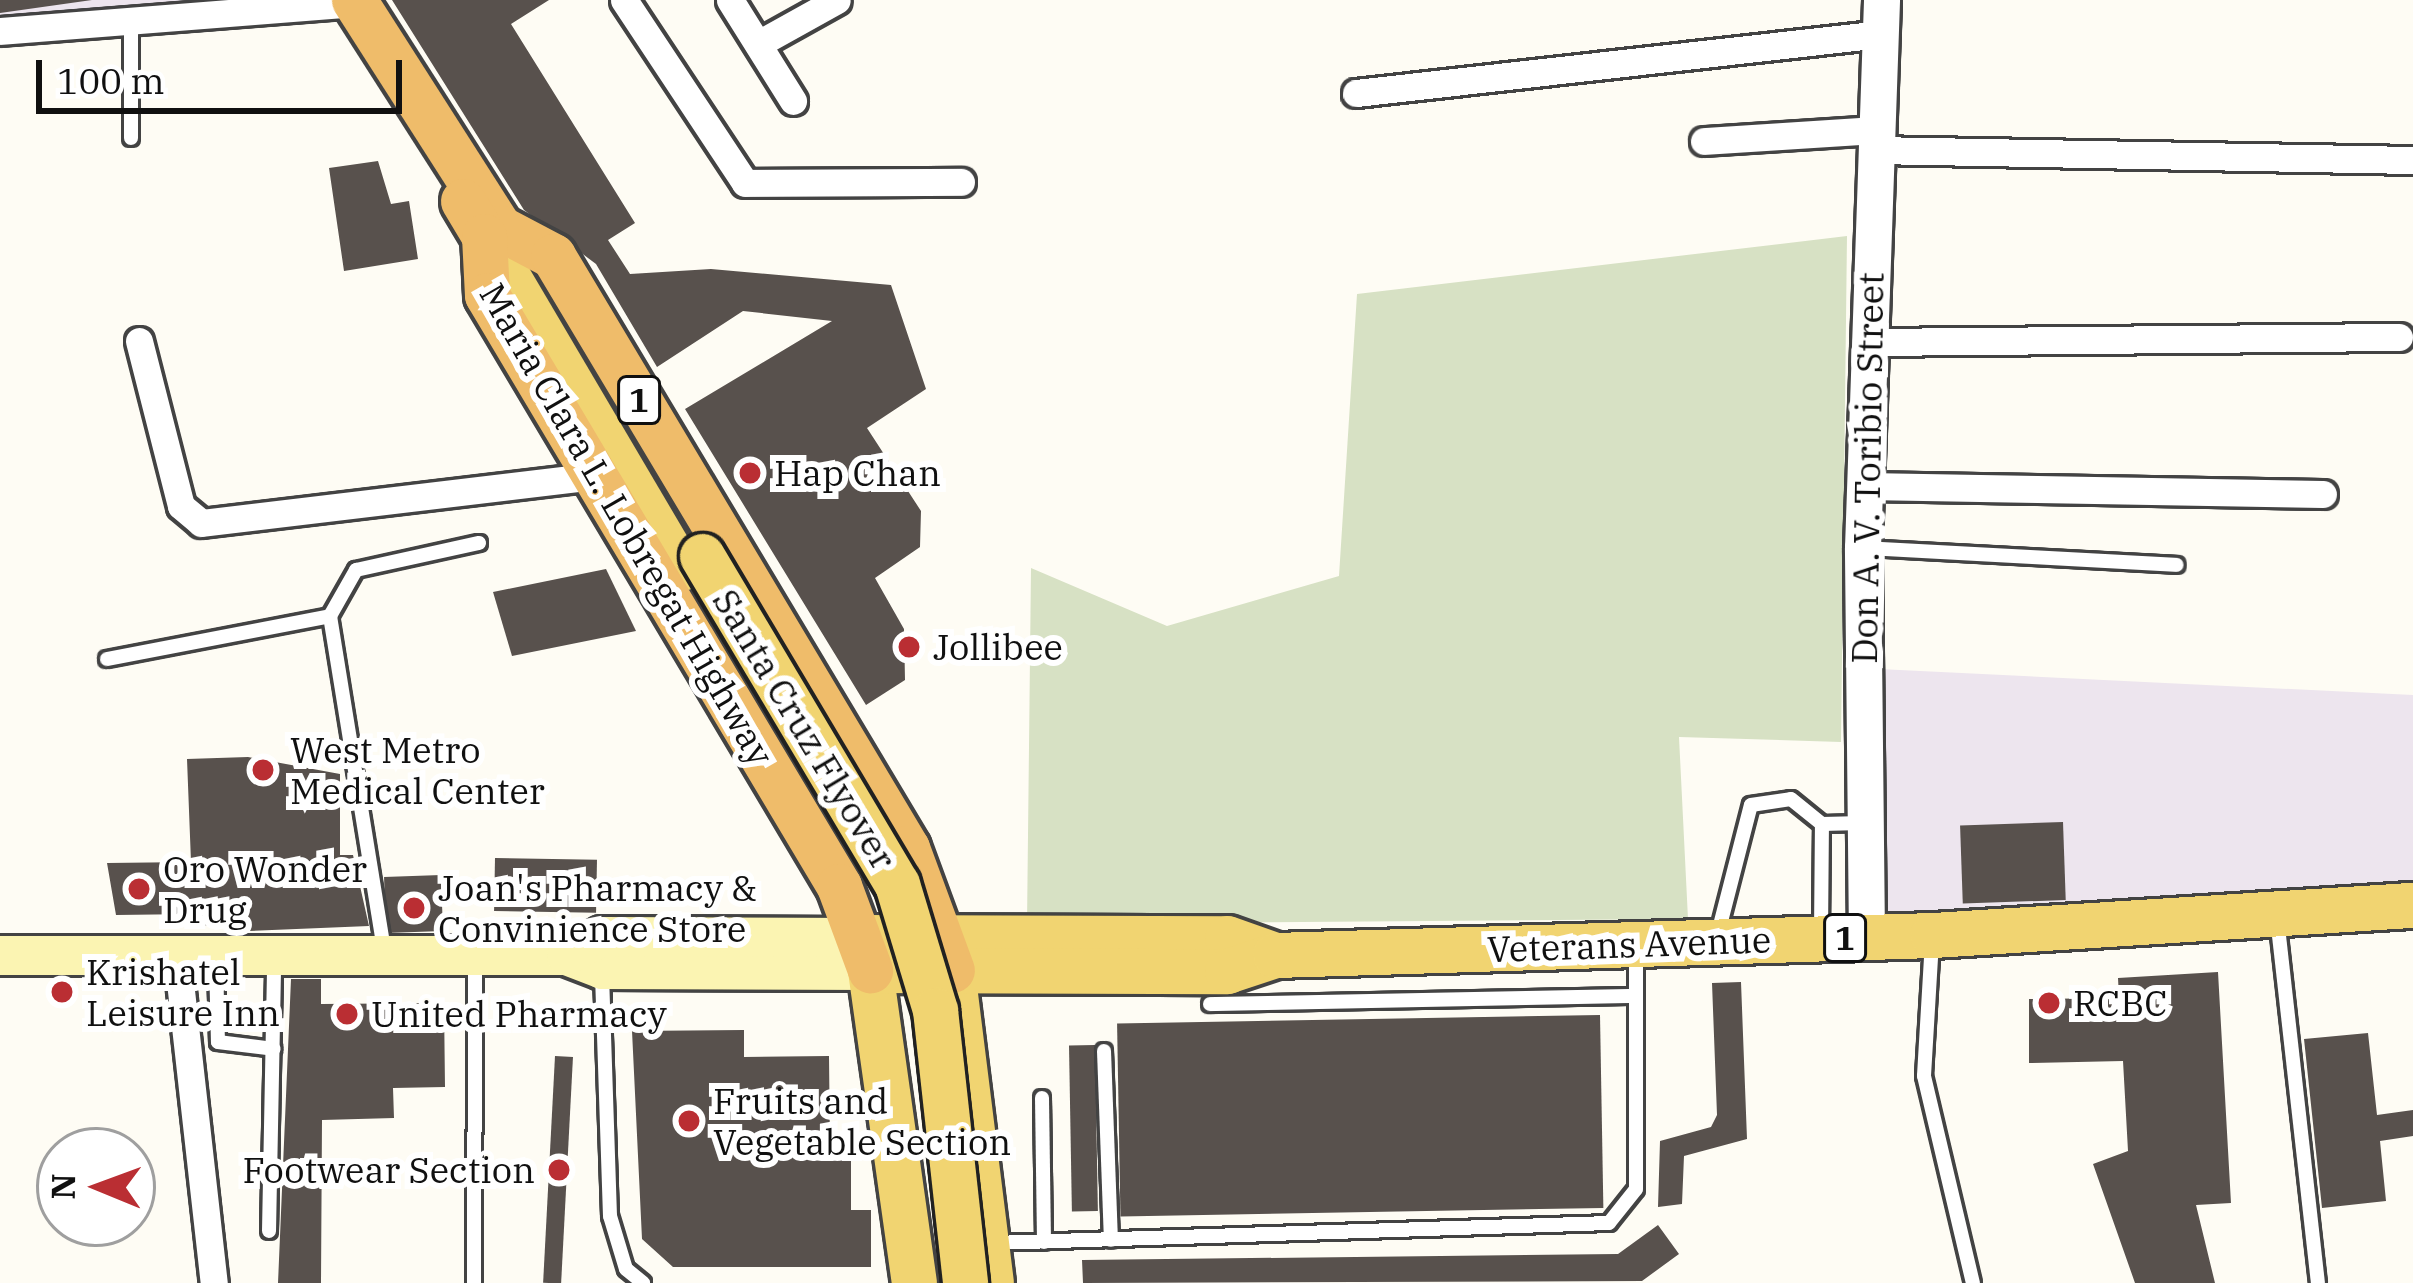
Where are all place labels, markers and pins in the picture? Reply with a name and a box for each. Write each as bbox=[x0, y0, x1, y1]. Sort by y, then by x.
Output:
place label: Hap Chan bbox=[774, 451, 941, 495]
marker: Hap Chan bbox=[737, 460, 763, 486]
place label: Jollibee bbox=[933, 625, 1063, 669]
marker: Jollibee bbox=[896, 634, 922, 660]
place label: West Metro Medical Center bbox=[290, 727, 545, 812]
marker: West Metro Medical Center bbox=[247, 754, 279, 786]
place label: Oro Wonder Drug bbox=[163, 846, 367, 931]
place label: Joan's Pharmacy & Convinience Store bbox=[438, 865, 757, 950]
marker: Oro Wonder Drug bbox=[126, 876, 152, 902]
marker: Joan's Pharmacy & Convinience Store bbox=[401, 895, 427, 921]
place label: Krishatel Leisure Inn bbox=[86, 949, 280, 1034]
marker: Krishatel Leisure Inn bbox=[49, 979, 75, 1005]
place label: RCBC bbox=[2073, 981, 2168, 1025]
marker: RCBC bbox=[2036, 990, 2062, 1016]
place label: United Pharmacy bbox=[371, 992, 667, 1036]
marker: United Pharmacy bbox=[334, 1001, 360, 1027]
place label: Fruits and Vegetable Section bbox=[713, 1078, 1011, 1163]
marker: Fruits and Vegetable Section bbox=[676, 1108, 702, 1134]
place label: Footwear Section bbox=[243, 1148, 535, 1192]
marker: Footwear Section bbox=[546, 1157, 572, 1183]

